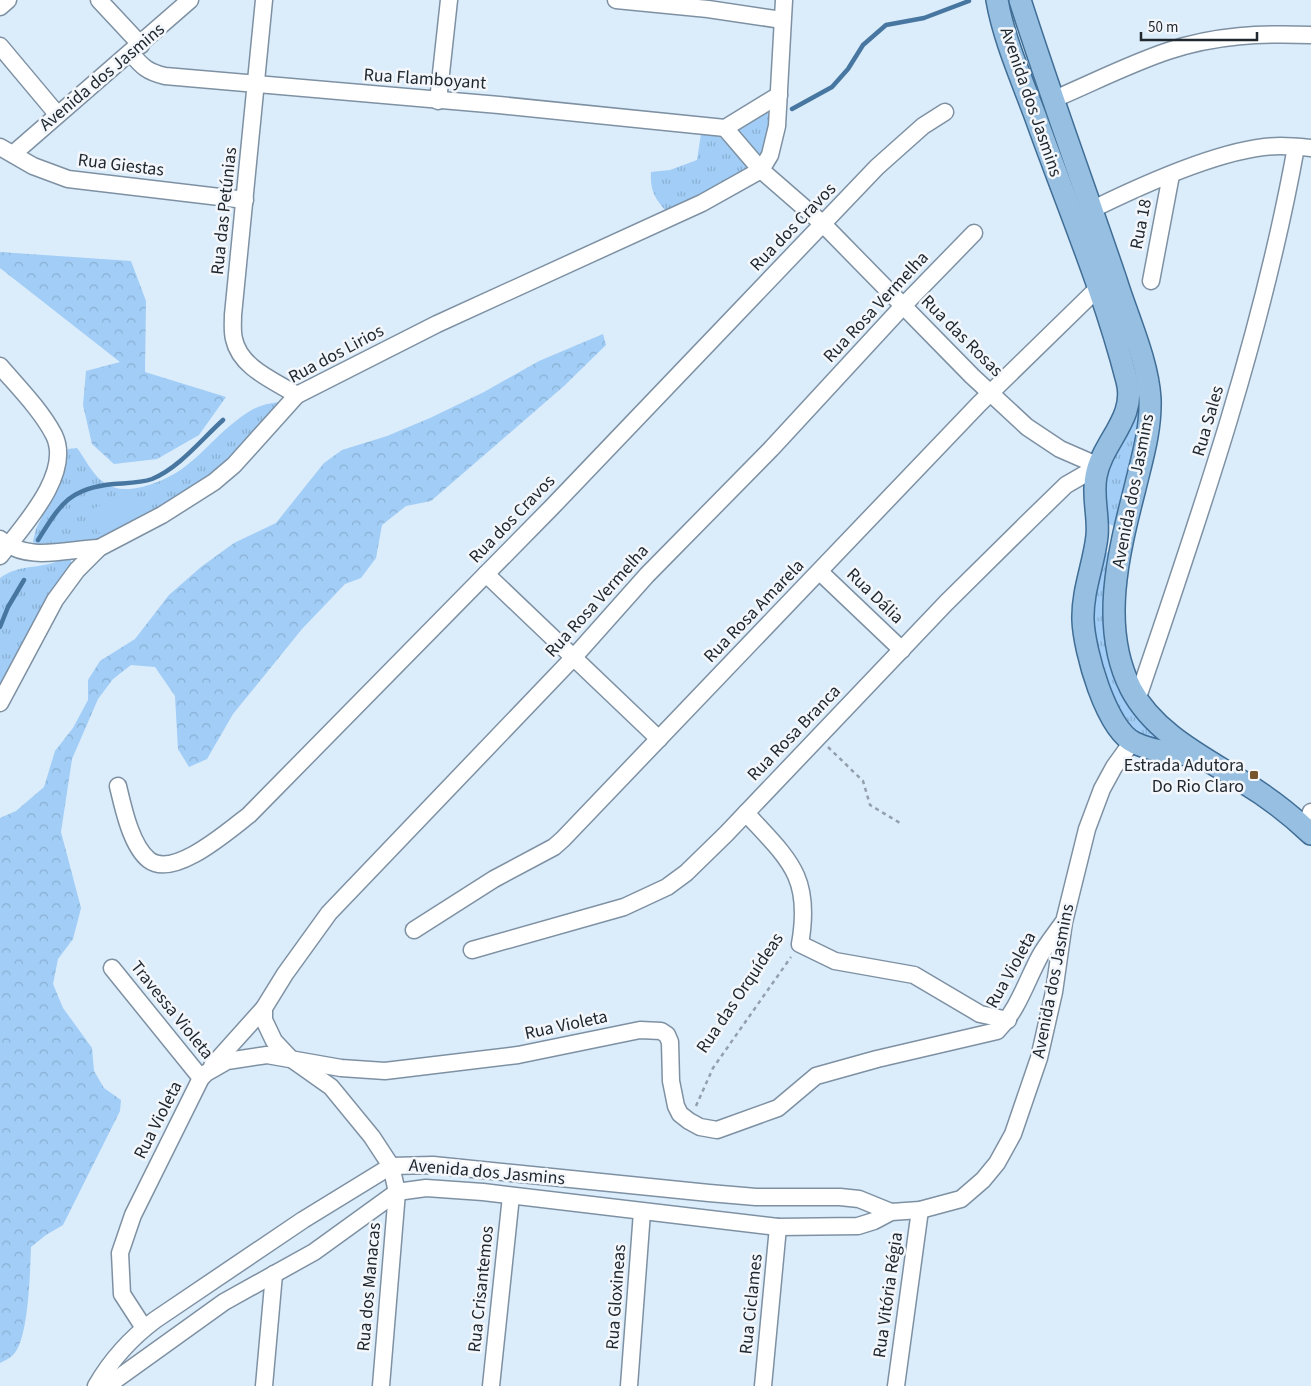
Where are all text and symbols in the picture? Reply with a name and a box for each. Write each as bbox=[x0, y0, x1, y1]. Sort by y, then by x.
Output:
scale bar bbox=[1141, 10, 1257, 42]
street label: Avenida dos Jasmins bbox=[34, 17, 170, 137]
text: 50 m bbox=[1148, 17, 1178, 38]
street label: Avenida dos Jasmins bbox=[994, 24, 1068, 180]
street label: Rua Flamboyant bbox=[363, 62, 487, 96]
street label: Rua das Petúnias bbox=[205, 146, 243, 276]
street label: Rua Giestas bbox=[76, 147, 166, 183]
street label: Rua dos Cravos bbox=[744, 177, 842, 277]
street label: Rua 18 bbox=[1124, 197, 1158, 251]
street label: Rua Rosa Vermelha bbox=[818, 246, 934, 368]
street label: Rua das Rosas bbox=[915, 289, 1009, 383]
street label: Rua dos Lirios bbox=[284, 318, 388, 390]
street label: Rua Sales bbox=[1186, 383, 1230, 459]
street label: Avenida dos Jasmins bbox=[1106, 412, 1160, 570]
street label: Rua dos Cravos bbox=[463, 469, 561, 569]
street label: Rua Rosa Vermelha bbox=[539, 539, 655, 663]
street label: Rua Rosa Amarela bbox=[698, 554, 810, 668]
street label: Rua Dália bbox=[841, 562, 909, 630]
street label: Rua Rosa Branca bbox=[742, 679, 846, 787]
place label: Estrada Adutora Do Rio Claro bbox=[1124, 753, 1244, 799]
marker: Estrada Adutora Do Rio Claro bbox=[1248, 769, 1260, 781]
street label: Avenida dos Jasmins bbox=[1026, 902, 1080, 1060]
street label: Rua Violeta bbox=[980, 927, 1042, 1013]
street label: Rua das Orquídeas bbox=[690, 928, 790, 1058]
street label: Travessa Violeta bbox=[124, 955, 220, 1065]
street label: Rua Violeta bbox=[522, 1004, 610, 1046]
street label: Rua Violeta bbox=[128, 1077, 188, 1163]
street label: Avenida dos Jasmins bbox=[408, 1153, 566, 1191]
street label: Rua dos Manacas bbox=[351, 1222, 387, 1352]
street label: Rua Crisantemos bbox=[462, 1225, 500, 1353]
street label: Rua Vitória Régia bbox=[867, 1231, 909, 1359]
street label: Rua Gloxineas bbox=[600, 1244, 632, 1350]
street label: Rua Ciclames bbox=[733, 1253, 769, 1355]

